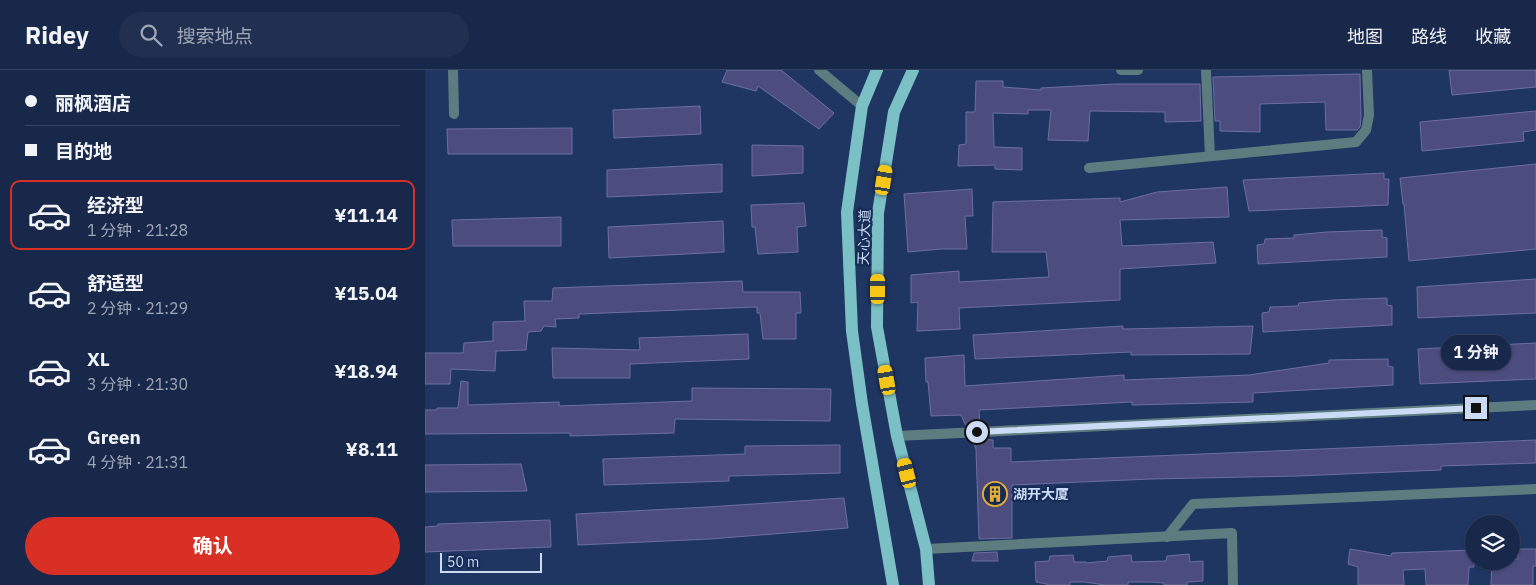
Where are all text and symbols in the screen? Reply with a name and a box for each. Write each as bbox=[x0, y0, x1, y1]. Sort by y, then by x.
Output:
search box bbox=[119, 12, 469, 57]
text: Ridey bbox=[25, 19, 89, 51]
icon: search bbox=[137, 21, 165, 49]
text: 搜索地点 bbox=[177, 24, 253, 48]
text: 地图 bbox=[1347, 25, 1383, 48]
text: 路线 bbox=[1411, 25, 1447, 48]
text: 收藏 bbox=[1475, 25, 1511, 48]
text: 丽枫酒店 bbox=[55, 91, 131, 115]
text: 目的地 bbox=[55, 139, 112, 163]
car bbox=[874, 164, 893, 196]
icon: car bbox=[27, 193, 72, 238]
text: 经济型 bbox=[87, 193, 144, 217]
text: ¥11.14 bbox=[334, 203, 398, 227]
street label: 天心大道 bbox=[854, 209, 874, 265]
text: 1 分钟 · 21:28 bbox=[87, 220, 188, 240]
icon: car bbox=[27, 271, 72, 316]
text: 舒适型 bbox=[87, 271, 144, 295]
car bbox=[870, 274, 885, 304]
text: ¥15.04 bbox=[334, 281, 398, 305]
text: 2 分钟 · 21:29 bbox=[87, 298, 188, 318]
callout: 1 分钟 bbox=[1441, 336, 1511, 370]
text: 1 分钟 bbox=[1453, 342, 1499, 362]
text: XL bbox=[87, 347, 110, 371]
icon: car bbox=[27, 349, 72, 394]
text: ¥18.94 bbox=[334, 359, 398, 383]
car bbox=[877, 364, 896, 396]
text: 3 分钟 · 21:30 bbox=[87, 374, 188, 394]
route end bbox=[1465, 397, 1487, 419]
route start bbox=[966, 421, 988, 443]
text: Green bbox=[87, 425, 141, 449]
icon: car bbox=[27, 427, 72, 472]
text: ¥8.11 bbox=[346, 437, 398, 461]
text: 4 分钟 · 21:31 bbox=[87, 452, 188, 472]
car bbox=[896, 457, 917, 489]
building icon: 湖开大厦 bbox=[982, 481, 1008, 507]
place label: 湖开大厦 bbox=[1013, 485, 1069, 503]
map controls bbox=[1465, 515, 1520, 570]
button: layers bbox=[1465, 515, 1520, 570]
button: 确认 bbox=[25, 517, 400, 575]
scale bar bbox=[440, 550, 543, 573]
text: 50 m bbox=[447, 553, 479, 571]

